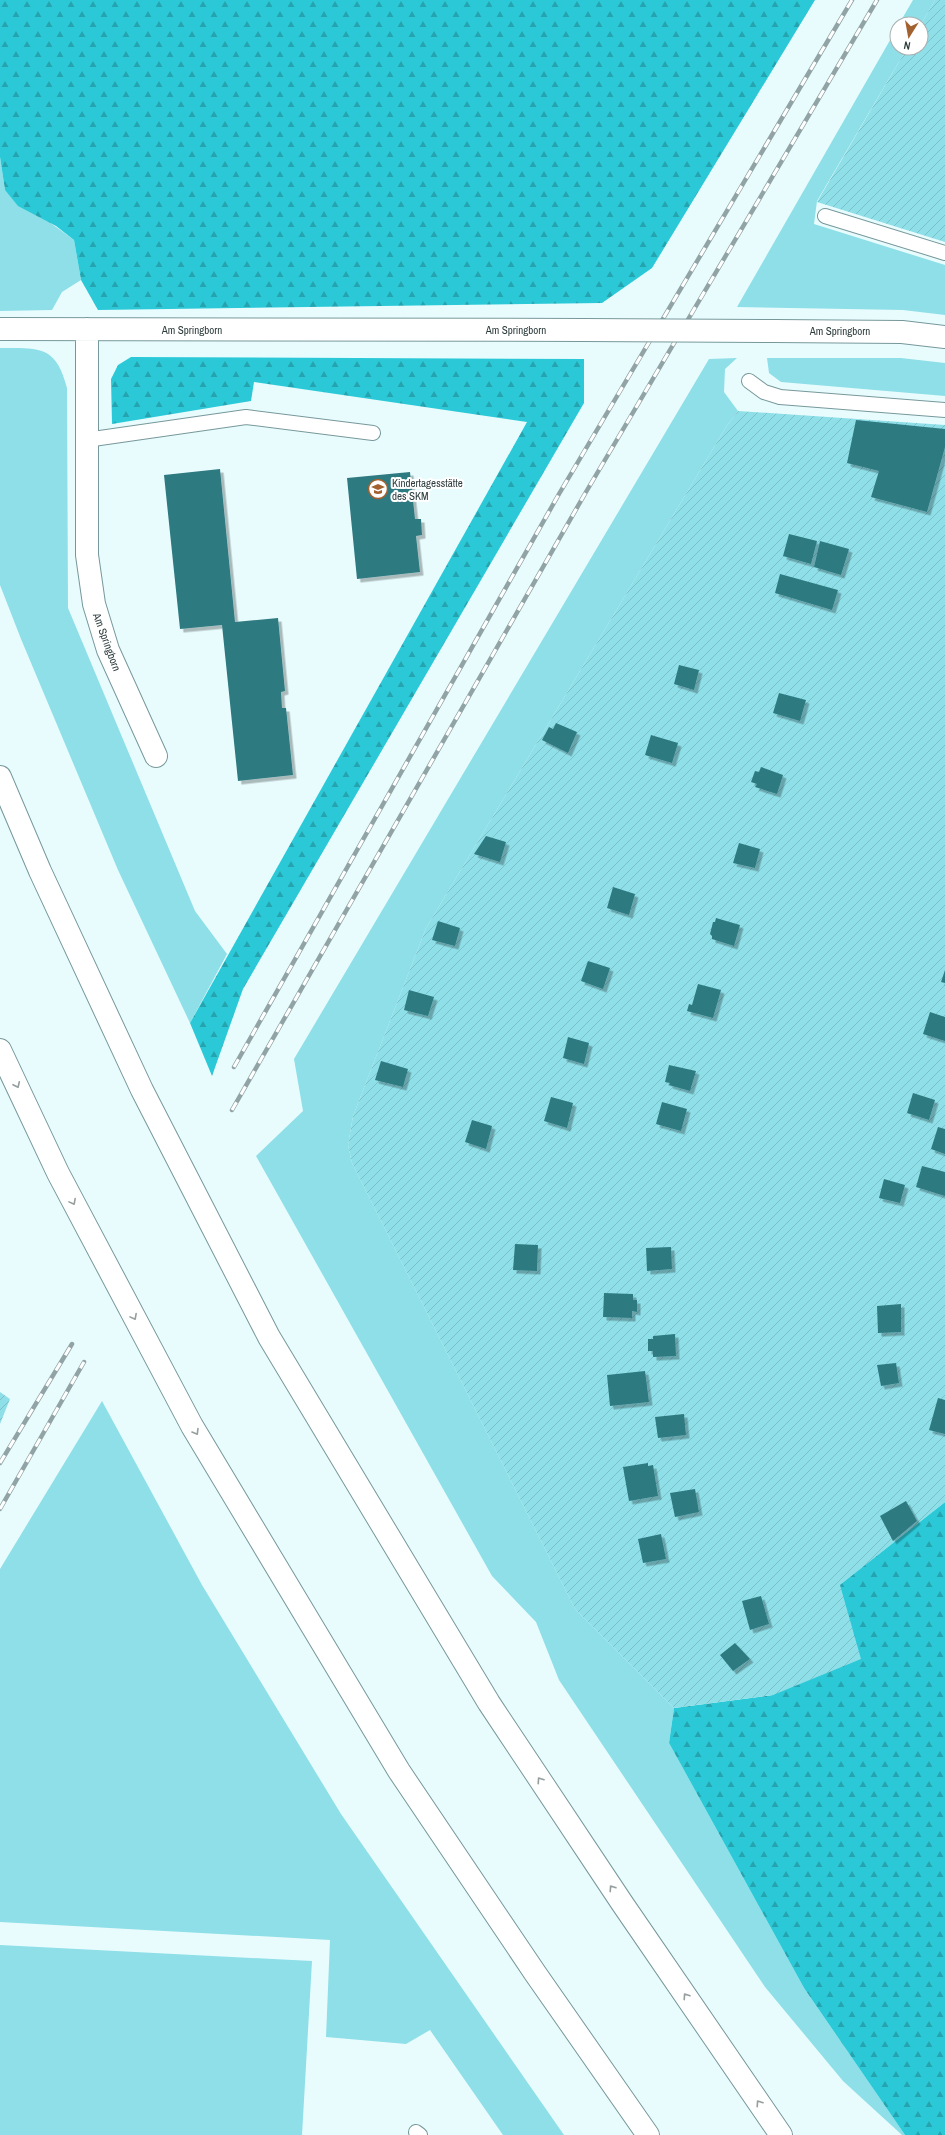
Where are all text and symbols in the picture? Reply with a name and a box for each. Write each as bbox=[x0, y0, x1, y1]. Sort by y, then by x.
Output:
north arrow bbox=[889, 16, 929, 56]
text: N bbox=[903, 38, 912, 53]
street label: Am Springborn bbox=[161, 323, 222, 337]
street label: Am Springborn bbox=[485, 323, 546, 337]
street label: Am Springborn bbox=[809, 324, 870, 338]
place label: Kindertagesstätte des SKM bbox=[392, 476, 463, 503]
school or university icon: Kindertagesstätte des SKM bbox=[367, 478, 389, 500]
street label: Am Springborn bbox=[90, 610, 124, 673]
one-way arrow bbox=[12, 1081, 20, 1089]
one-way arrow bbox=[69, 1198, 76, 1205]
one-way arrow bbox=[130, 1313, 137, 1320]
one-way arrow bbox=[191, 1428, 198, 1435]
one-way arrow bbox=[537, 1777, 545, 1784]
one-way arrow bbox=[610, 1885, 617, 1892]
one-way arrow bbox=[684, 1993, 691, 2000]
one-way arrow bbox=[756, 2100, 764, 2107]

